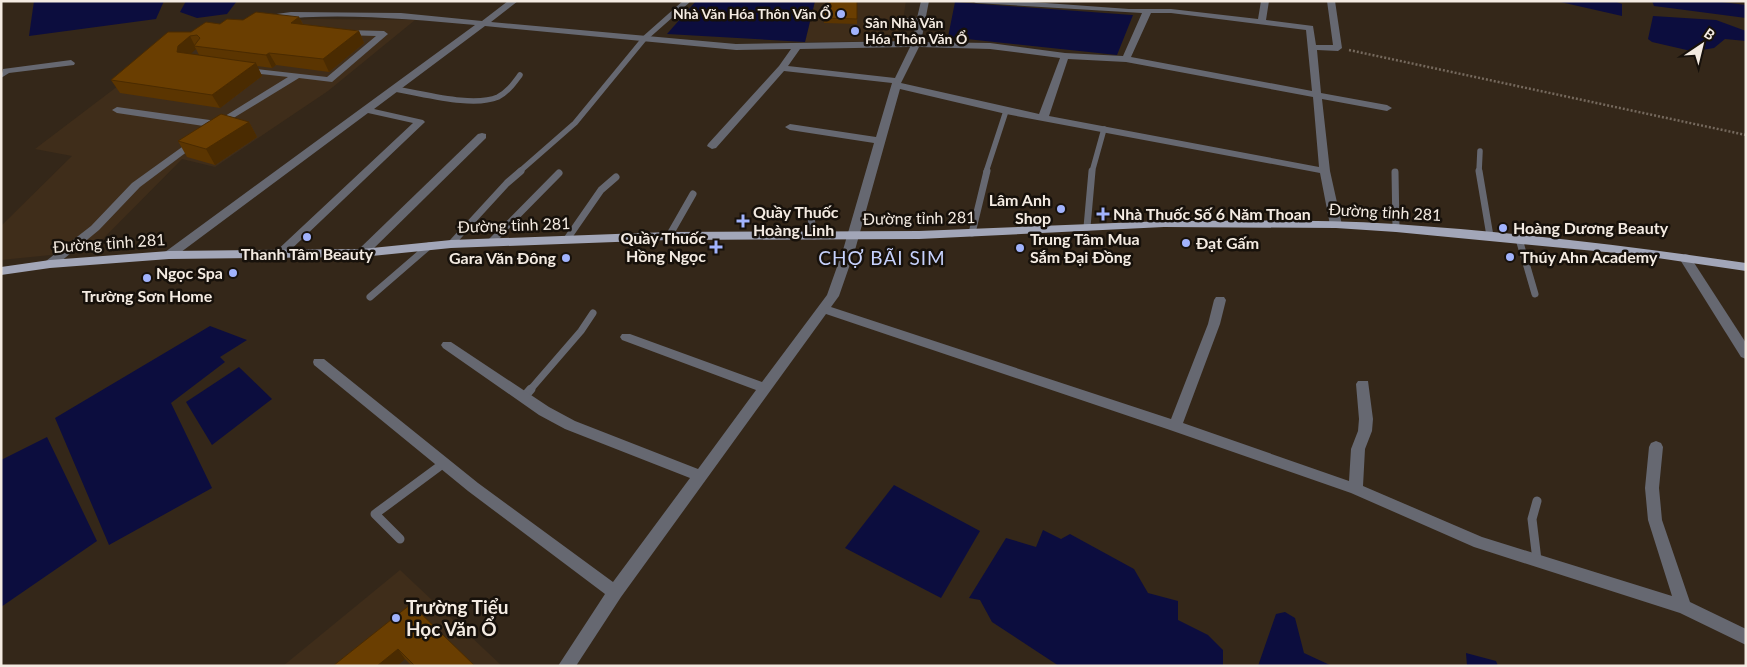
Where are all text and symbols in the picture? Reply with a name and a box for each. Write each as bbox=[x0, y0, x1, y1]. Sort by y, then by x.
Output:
place label: Nhà Văn Hóa Thôn Văn Ổ bbox=[673, 5, 831, 22]
marker: Nhà Văn Hóa Thôn Văn Ổ bbox=[835, 8, 847, 20]
place label: Sân Nhà Văn Hóa Thôn Văn Ổ bbox=[865, 14, 967, 47]
north arrow bbox=[1677, 20, 1727, 70]
text: B bbox=[1701, 24, 1718, 44]
marker: Sân Nhà Văn Hóa Thôn Văn Ổ bbox=[849, 25, 861, 37]
place label: Lâm Anh Shop bbox=[989, 190, 1051, 227]
street label: Đường tỉnh 281 bbox=[1328, 199, 1442, 224]
place label: Quầy Thuốc Hoàng Linh bbox=[753, 202, 839, 239]
marker: Lâm Anh Shop bbox=[1055, 203, 1067, 215]
place label: Nhà Thuốc Số 6 Năm Thoan bbox=[1113, 204, 1311, 223]
street label: Đường tỉnh 281 bbox=[862, 207, 976, 228]
marker: Nhà Thuốc Số 6 Năm Thoan bbox=[1097, 208, 1109, 220]
street label: Đường tỉnh 281 bbox=[457, 213, 571, 236]
marker: Quầy Thuốc Hoàng Linh bbox=[737, 215, 749, 227]
place label: Hoàng Dương Beauty bbox=[1513, 218, 1669, 237]
marker: Hoàng Dương Beauty bbox=[1497, 222, 1509, 234]
place label: Quầy Thuốc Hồng Ngọc bbox=[620, 228, 706, 265]
street label: Đường tỉnh 281 bbox=[52, 229, 166, 256]
place label: Trung Tâm Mua Sắm Đại Đồng bbox=[1030, 229, 1140, 266]
marker: Thanh Tâm Beauty bbox=[301, 231, 313, 243]
place label: Đạt Gấm bbox=[1195, 233, 1259, 252]
marker: Đạt Gấm bbox=[1180, 237, 1192, 249]
marker: Quầy Thuốc Hồng Ngọc bbox=[710, 241, 722, 253]
marker: Trung Tâm Mua Sắm Đại Đồng bbox=[1014, 242, 1026, 254]
place label: Thanh Tâm Beauty bbox=[241, 244, 374, 263]
district label: CHỢ BÃI SIM bbox=[818, 246, 946, 269]
place label: Thúy Ahn Academy bbox=[1520, 247, 1658, 266]
place label: Gara Văn Đông bbox=[449, 248, 557, 267]
marker: Thúy Ahn Academy bbox=[1504, 251, 1516, 263]
marker: Gara Văn Đông bbox=[560, 252, 572, 264]
place label: Ngọc Spa bbox=[156, 263, 223, 282]
marker: Ngọc Spa bbox=[227, 267, 239, 279]
marker: Trường Sơn Home bbox=[141, 272, 153, 284]
place label: Trường Sơn Home bbox=[82, 286, 213, 305]
place label: Trường Tiểu Học Văn Ổ bbox=[406, 595, 509, 640]
marker: Trường Tiểu Học Văn Ổ bbox=[390, 612, 402, 624]

